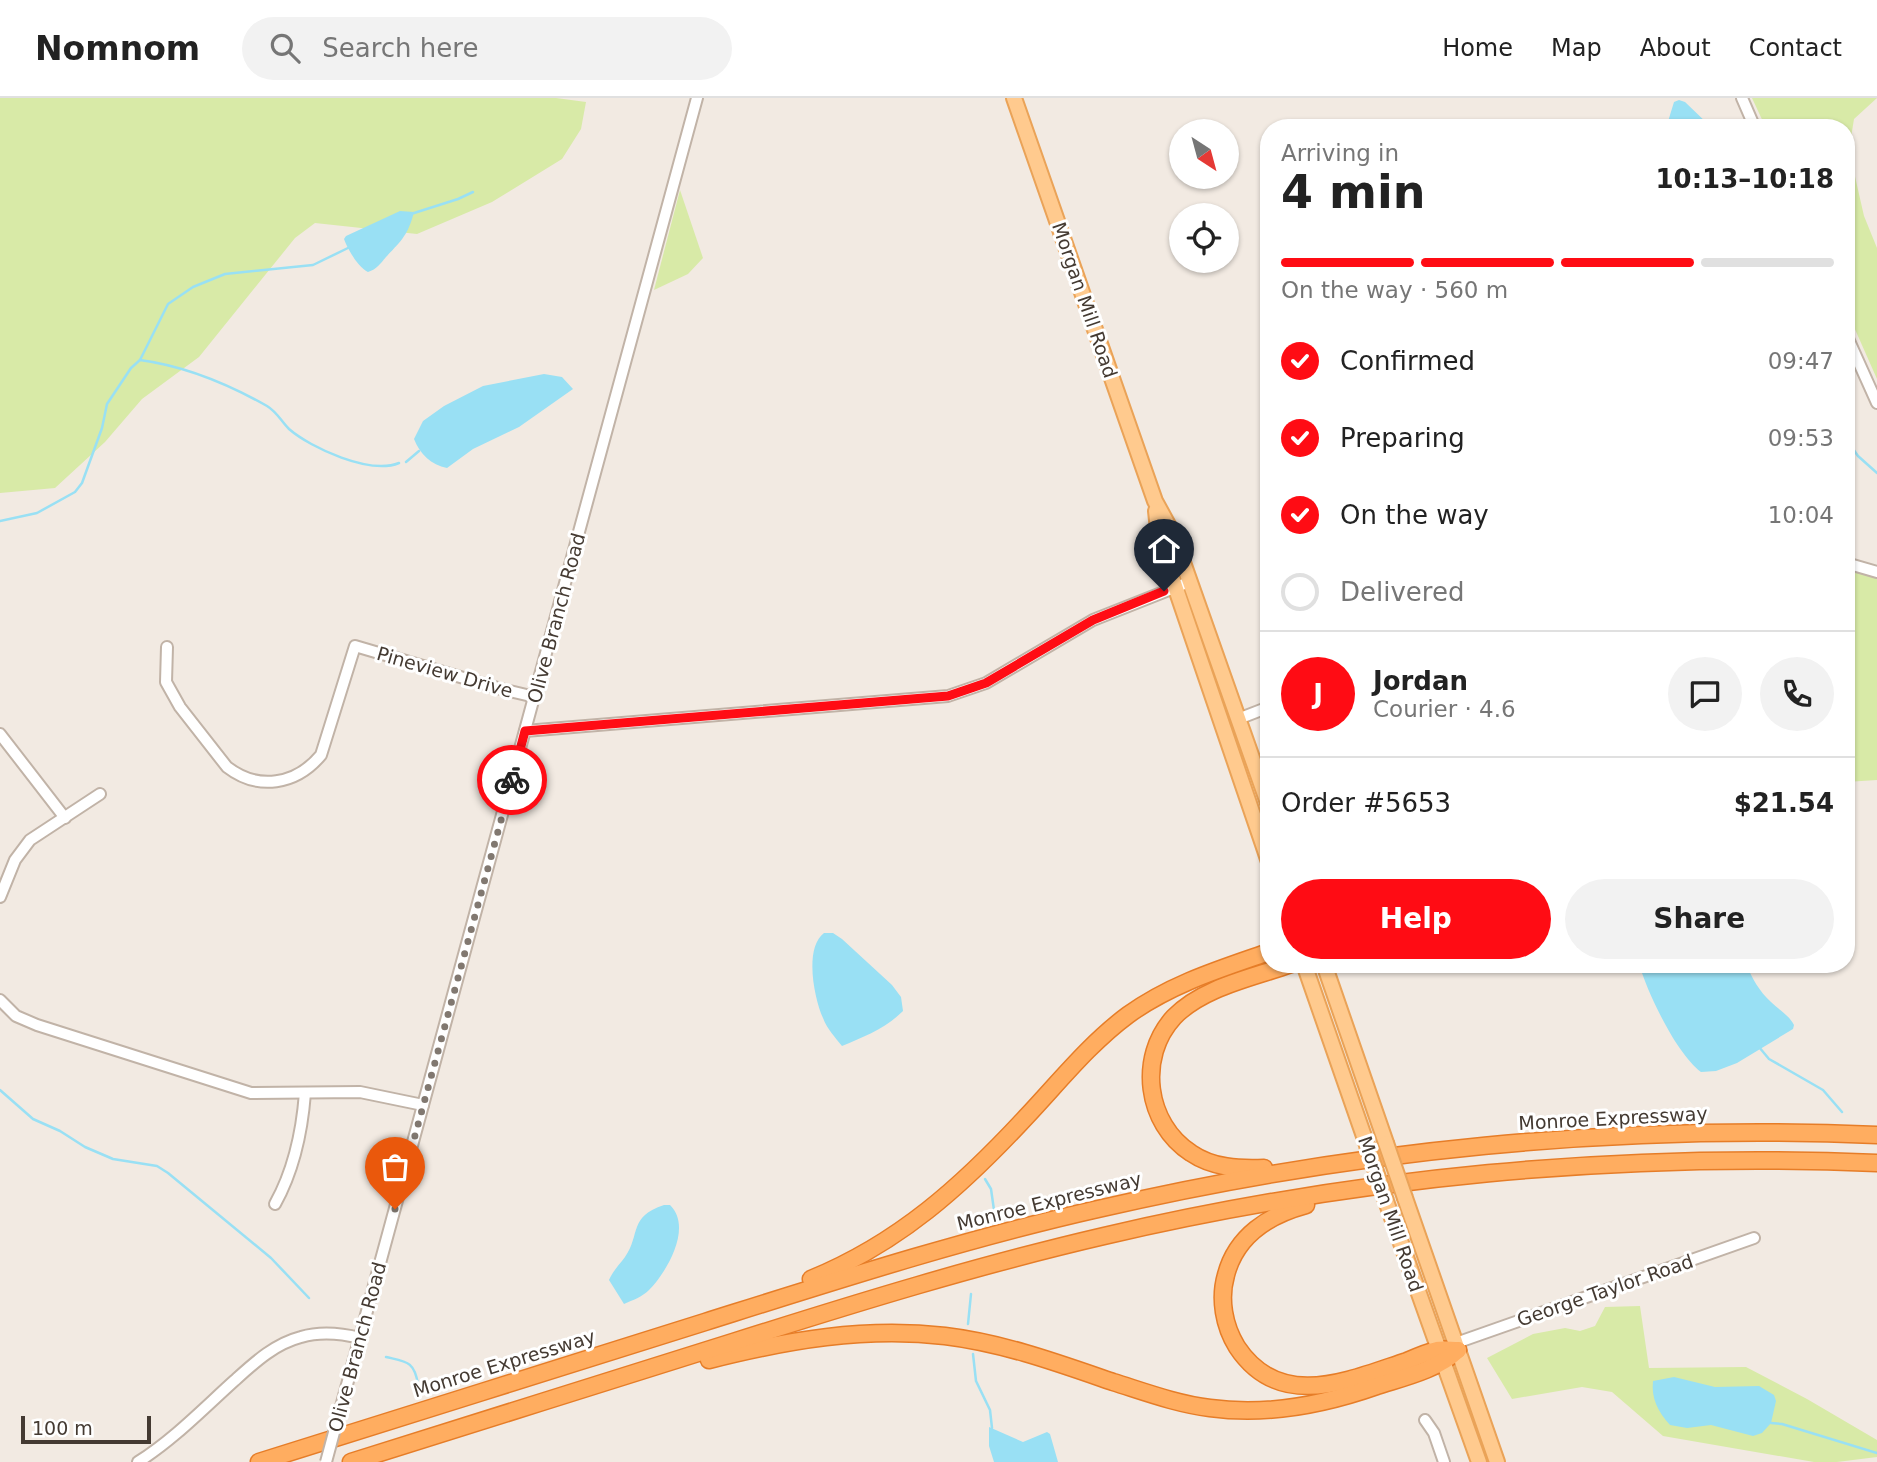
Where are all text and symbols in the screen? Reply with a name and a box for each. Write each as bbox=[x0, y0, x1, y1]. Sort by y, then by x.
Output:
search box bbox=[242, 17, 732, 80]
text: Nomnom bbox=[35, 29, 200, 68]
icon: search bbox=[266, 29, 304, 67]
text: Search here bbox=[322, 33, 478, 63]
text: Home bbox=[1442, 34, 1513, 62]
text: Map bbox=[1551, 34, 1602, 62]
text: About bbox=[1640, 34, 1711, 62]
text: Contact bbox=[1749, 34, 1842, 62]
north arrow bbox=[1169, 119, 1239, 189]
map controls bbox=[1169, 119, 1239, 273]
text: Arriving in bbox=[1281, 140, 1399, 166]
text: 10:13–10:18 bbox=[1655, 164, 1834, 194]
text: 4 min bbox=[1281, 165, 1425, 219]
button: locate bbox=[1169, 203, 1239, 273]
street label: Morgan Mill Road bbox=[1048, 219, 1122, 381]
text: On the way · 560 m bbox=[1281, 277, 1508, 303]
icon: check bbox=[1281, 342, 1319, 380]
text: Confirmed bbox=[1340, 346, 1475, 376]
text: 09:47 bbox=[1768, 348, 1834, 374]
icon: check bbox=[1281, 419, 1319, 457]
text: Preparing bbox=[1340, 423, 1465, 453]
text: 09:53 bbox=[1768, 425, 1834, 451]
icon: check bbox=[1281, 496, 1319, 534]
text: On the way bbox=[1340, 500, 1489, 530]
text: 10:04 bbox=[1768, 502, 1834, 528]
pin bbox=[1134, 519, 1194, 591]
icon: home bbox=[1145, 530, 1183, 568]
street label: Olive Branch Road bbox=[523, 531, 589, 705]
text: Delivered bbox=[1340, 577, 1464, 607]
street label: Pineview Drive bbox=[374, 642, 516, 702]
button: chat bbox=[1668, 657, 1742, 731]
button: phone bbox=[1760, 657, 1834, 731]
text: Jordan bbox=[1373, 666, 1468, 696]
text: J bbox=[1313, 679, 1323, 709]
text: Courier · 4.6 bbox=[1373, 696, 1516, 722]
courier bbox=[477, 745, 547, 815]
icon: bike bbox=[493, 761, 531, 799]
text: Order #5653 bbox=[1281, 788, 1451, 818]
text: $21.54 bbox=[1734, 788, 1834, 818]
button: Help bbox=[1281, 879, 1551, 959]
button: Share bbox=[1565, 879, 1834, 959]
street label: Monroe Expressway bbox=[1518, 1102, 1708, 1134]
street label: Morgan Mill Road bbox=[1354, 1133, 1428, 1295]
pin bbox=[365, 1137, 425, 1209]
icon: bag bbox=[376, 1148, 414, 1186]
street label: Monroe Expressway bbox=[954, 1167, 1144, 1235]
street label: George Taylor Road bbox=[1514, 1249, 1696, 1331]
street label: Olive Branch Road bbox=[324, 1260, 390, 1434]
street label: Monroe Expressway bbox=[410, 1325, 598, 1401]
scale bar bbox=[21, 1413, 150, 1445]
text: 100 m bbox=[32, 1417, 93, 1439]

